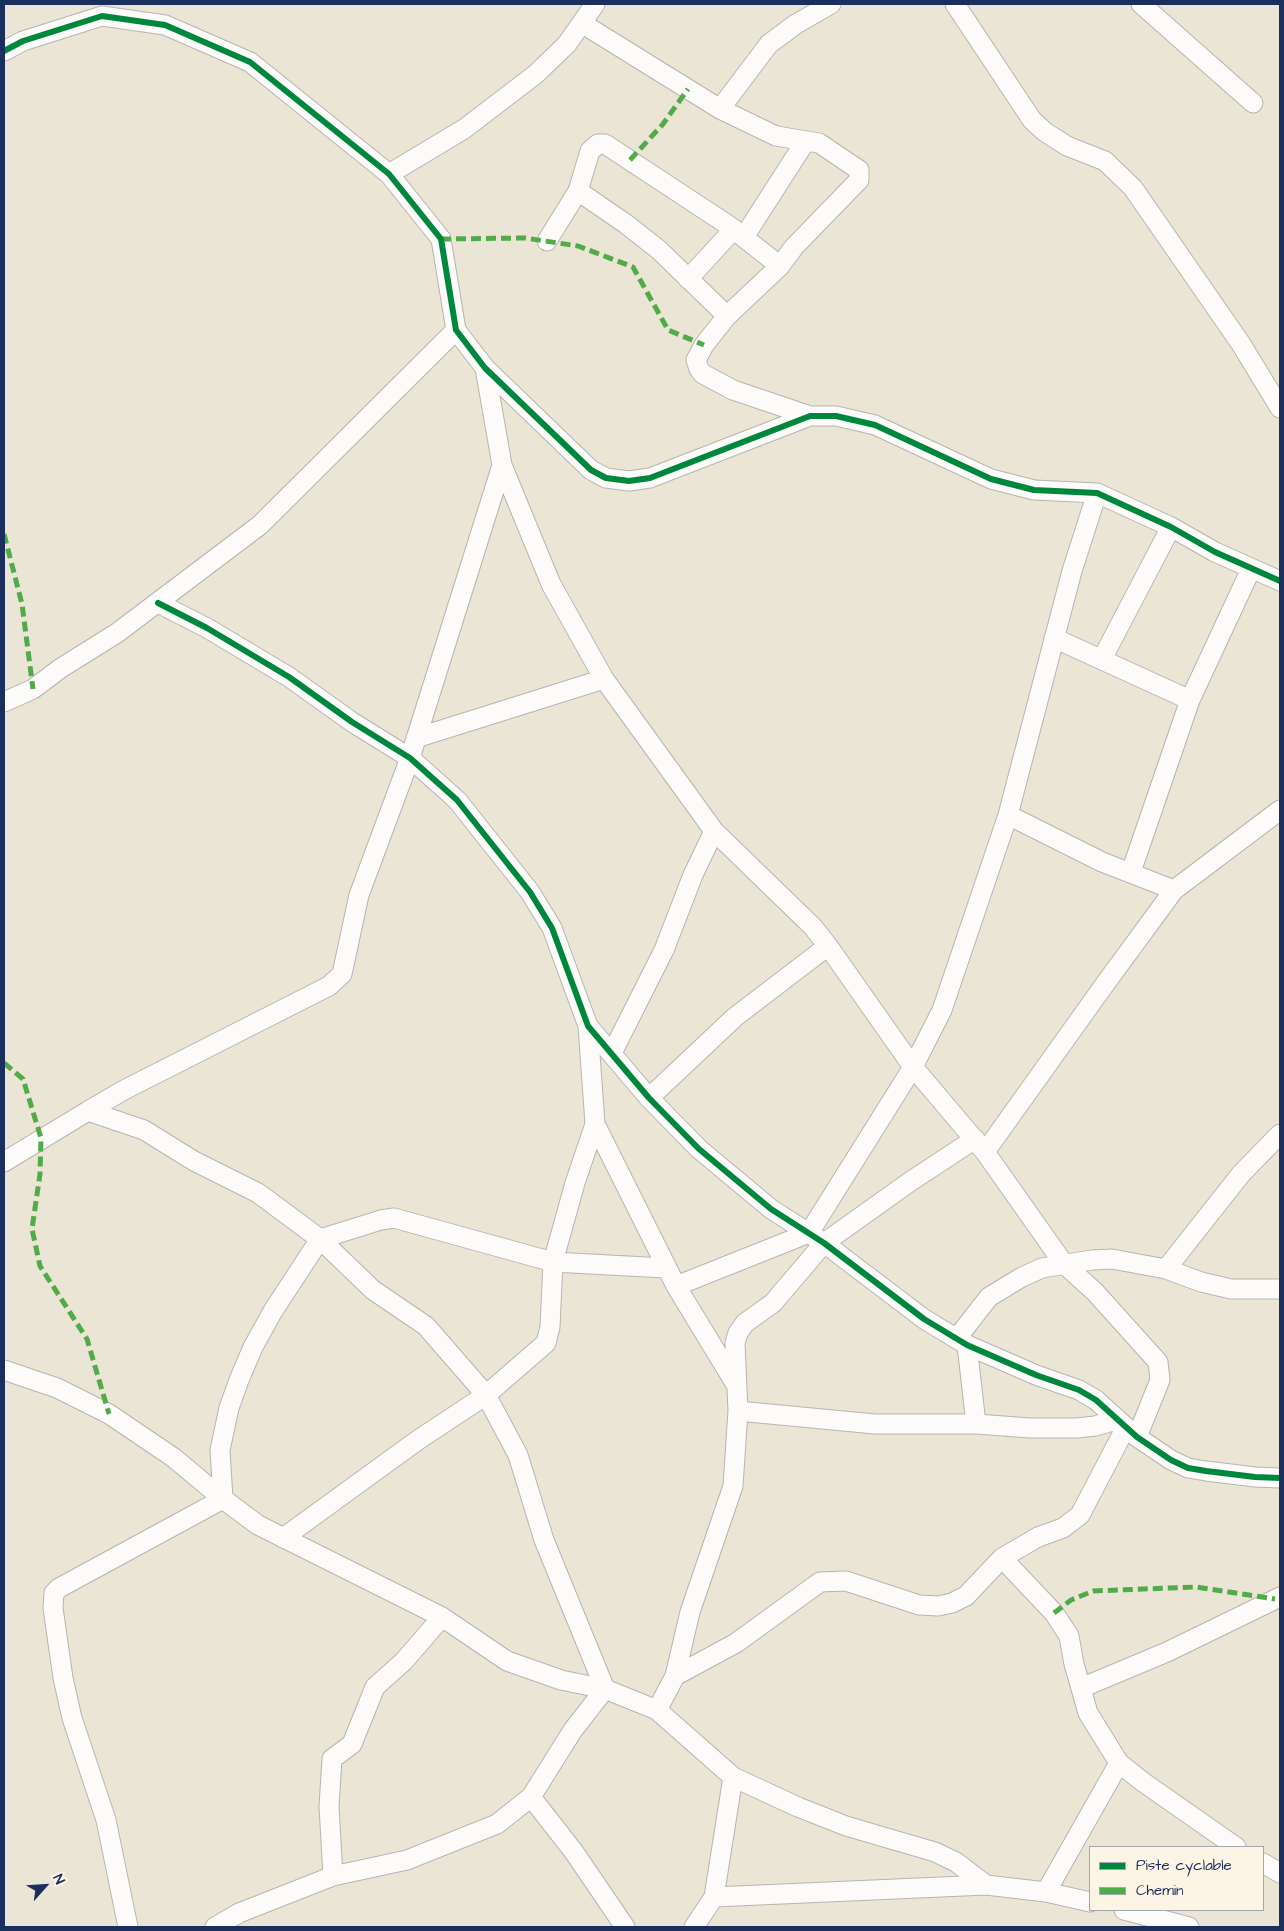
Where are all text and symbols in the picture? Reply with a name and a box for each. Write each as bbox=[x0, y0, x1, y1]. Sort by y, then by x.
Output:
legend bbox=[1089, 1846, 1264, 1911]
text: Piste cyclable bbox=[1136, 1855, 1232, 1876]
north arrow bbox=[20, 1861, 70, 1911]
text: N bbox=[48, 1871, 69, 1888]
text: Chemin bbox=[1136, 1880, 1184, 1901]

